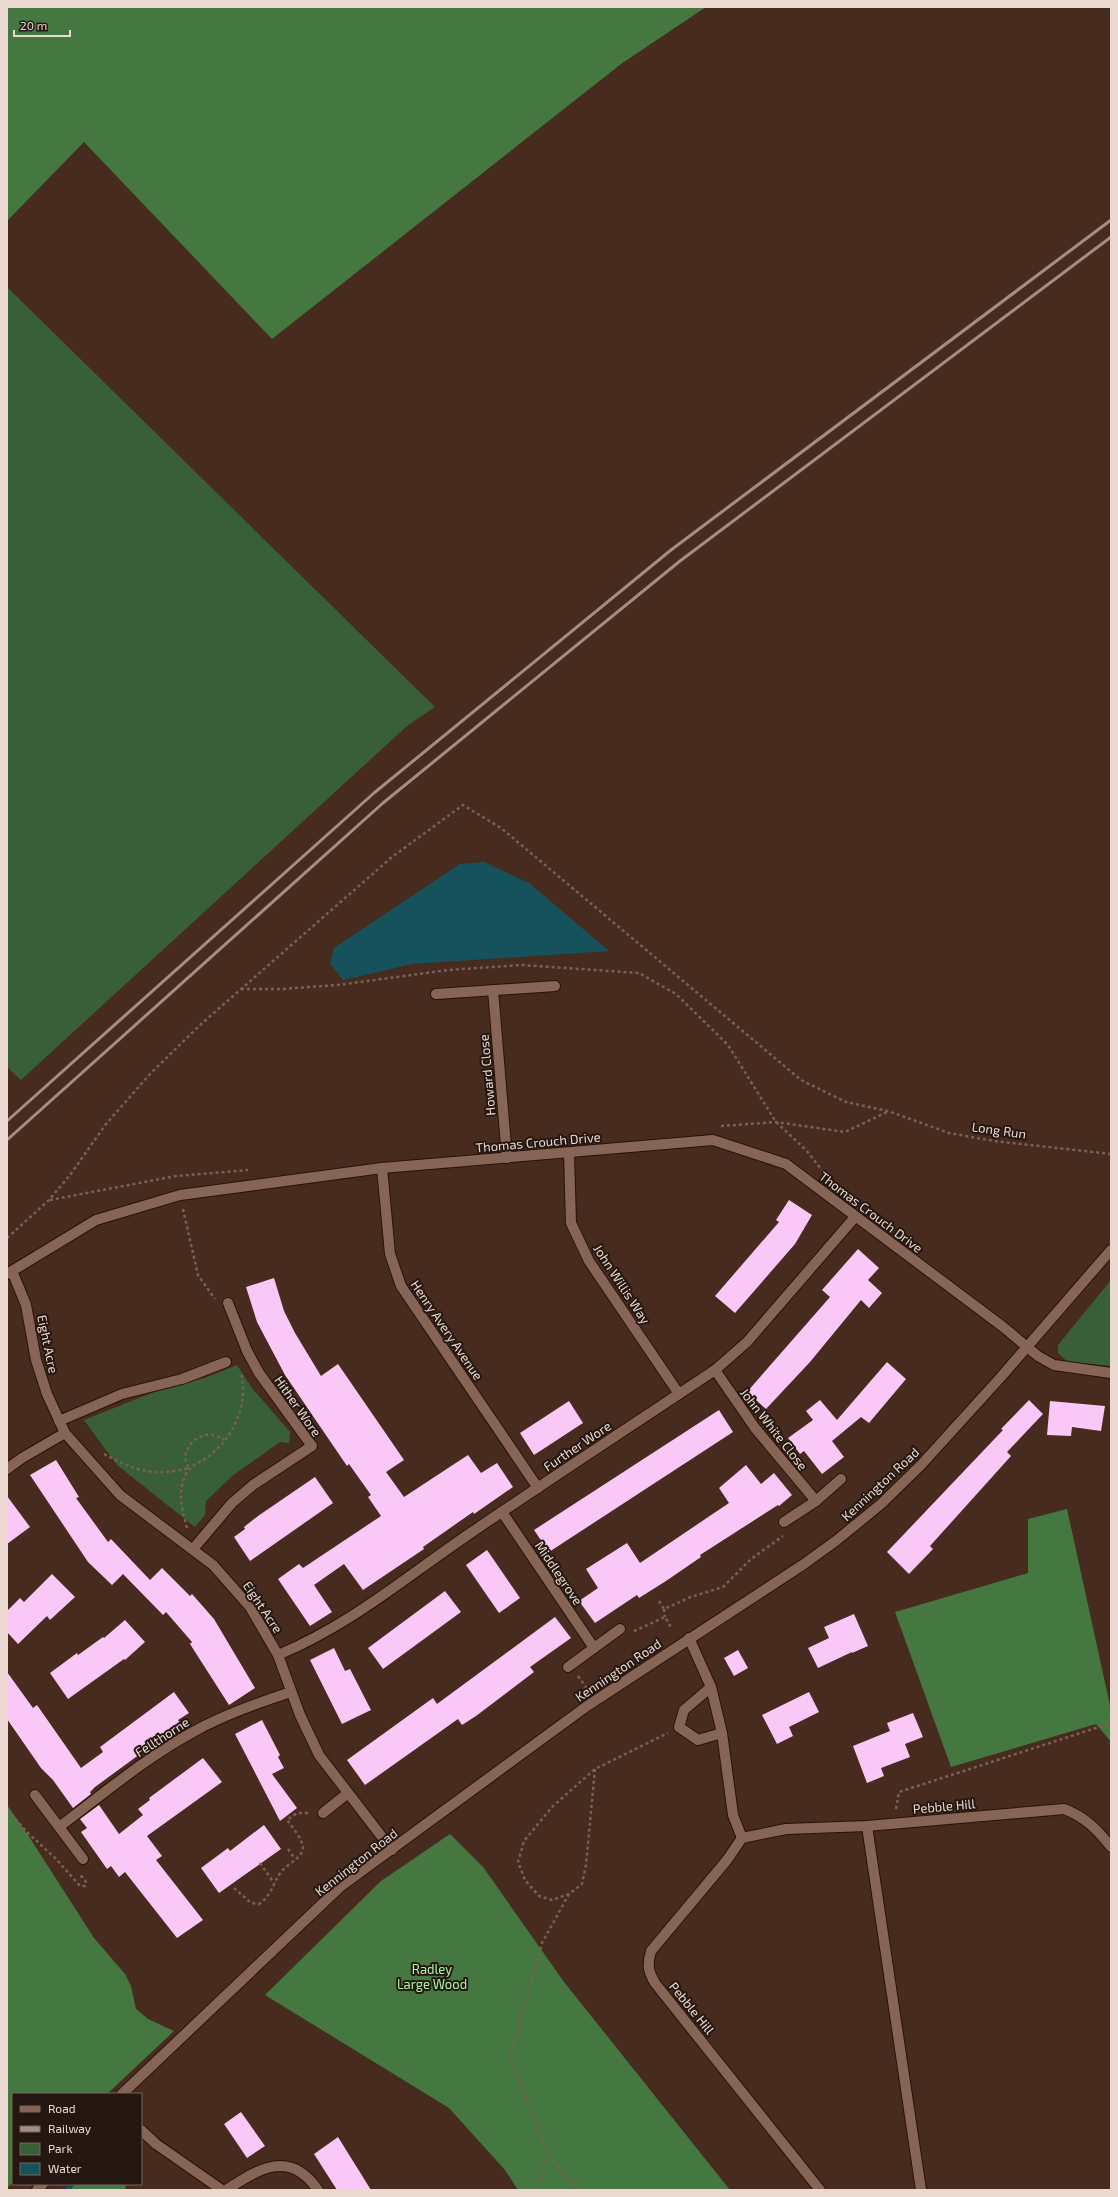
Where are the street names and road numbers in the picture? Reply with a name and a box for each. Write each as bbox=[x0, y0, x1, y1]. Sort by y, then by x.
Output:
street label: Howard Close bbox=[475, 1034, 499, 1116]
street label: Long Run bbox=[971, 1118, 1027, 1142]
street label: Thomas Crouch Drive bbox=[475, 1129, 601, 1155]
street label: Thomas Crouch Drive bbox=[816, 1168, 926, 1256]
street label: John Willis Way bbox=[590, 1241, 654, 1327]
street label: Henry Avery Avenue bbox=[408, 1277, 486, 1383]
street label: Eight Acre bbox=[34, 1313, 62, 1375]
street label: Hither Wore bbox=[271, 1373, 325, 1439]
street label: John White Close bbox=[737, 1385, 811, 1473]
street label: Further Wore bbox=[540, 1418, 614, 1474]
street label: Kennington Road bbox=[838, 1444, 922, 1524]
street label: Middlegrove bbox=[532, 1538, 586, 1608]
street label: Eight Acre bbox=[240, 1578, 286, 1636]
street label: Kennington Road bbox=[572, 1635, 664, 1705]
street label: Fellthorne bbox=[132, 1714, 192, 1760]
street label: Pebble Hill bbox=[912, 1795, 976, 1817]
street label: Kennington Road bbox=[312, 1825, 400, 1899]
street label: Pebble Hill bbox=[666, 1979, 718, 2038]

